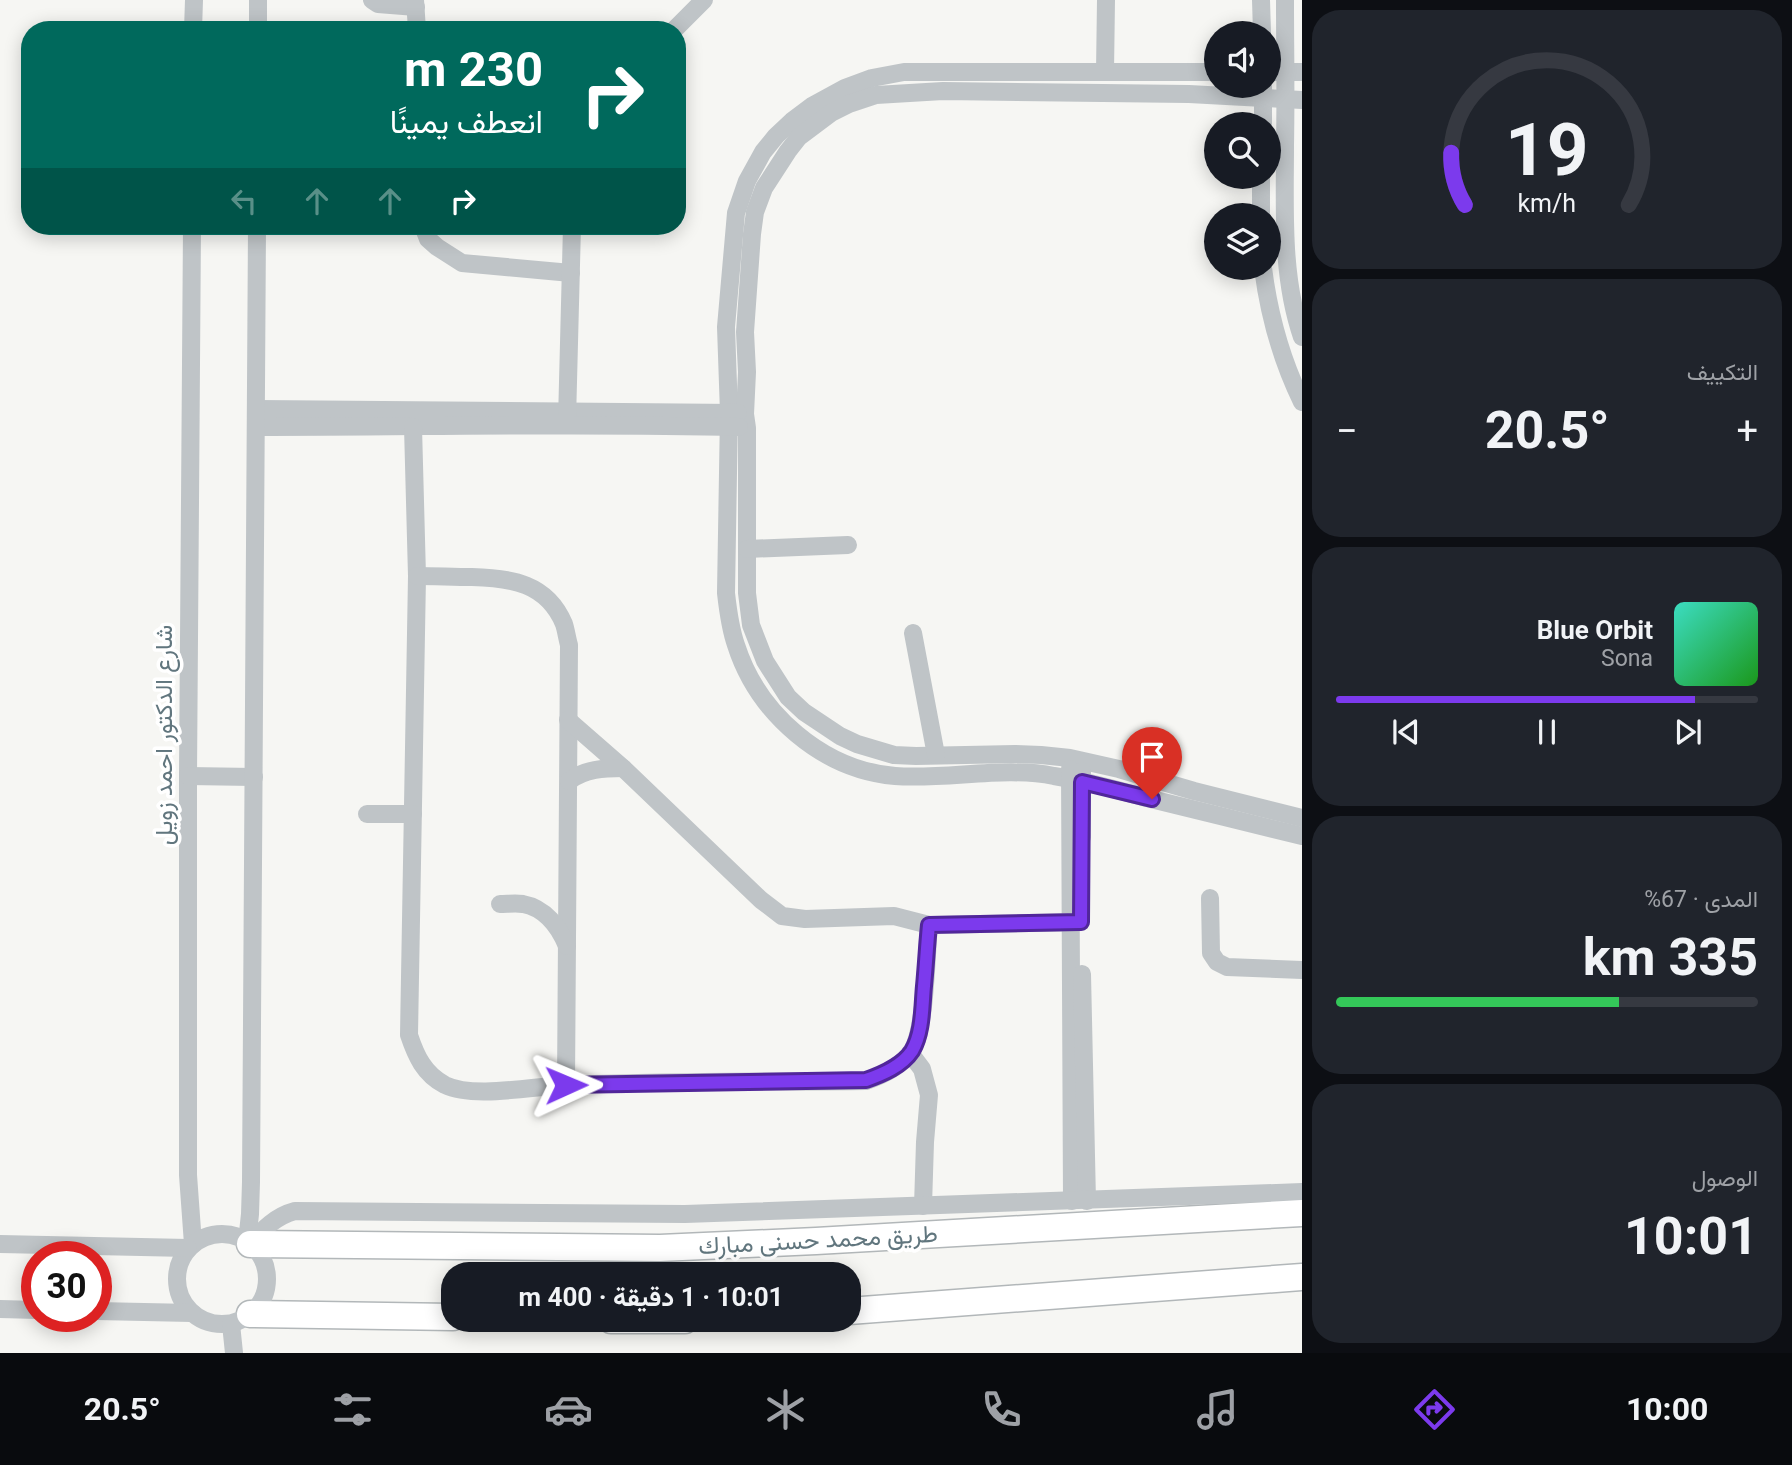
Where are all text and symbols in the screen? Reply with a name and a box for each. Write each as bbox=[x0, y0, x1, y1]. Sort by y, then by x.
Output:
map controls bbox=[1204, 21, 1281, 280]
button: sound bbox=[1204, 21, 1281, 98]
text: 230 m bbox=[404, 41, 543, 98]
icon: right bbox=[567, 49, 658, 140]
text: انعطف يمينًا bbox=[390, 103, 543, 141]
text: 19 bbox=[1505, 108, 1589, 194]
button: search bbox=[1204, 112, 1281, 189]
icon: left bbox=[225, 182, 263, 220]
icon: ahead bbox=[298, 182, 336, 220]
icon: ahead bbox=[371, 182, 409, 220]
icon: right bbox=[444, 182, 482, 220]
text: km/h bbox=[1518, 189, 1576, 218]
button: layers bbox=[1204, 203, 1281, 280]
text: التكييف bbox=[1687, 359, 1758, 386]
text: 20.5° bbox=[1485, 400, 1610, 461]
text: − bbox=[1336, 409, 1358, 453]
text: + bbox=[1736, 409, 1758, 453]
text: Blue Orbit bbox=[1537, 615, 1653, 645]
street label: شارع الدكتور احمد زويل bbox=[150, 625, 180, 845]
text: Sona bbox=[1601, 645, 1653, 672]
icon: previous bbox=[1387, 713, 1425, 751]
icon: pause bbox=[1528, 713, 1566, 751]
icon: next bbox=[1669, 713, 1707, 751]
pin bbox=[1122, 727, 1182, 799]
icon: arrive bbox=[1133, 738, 1171, 776]
text: المدى · 67% bbox=[1644, 886, 1758, 913]
text: 335 km bbox=[1583, 927, 1758, 988]
position arrow bbox=[529, 1048, 603, 1122]
text: الوصول bbox=[1692, 1165, 1758, 1192]
text: 10:01 bbox=[1624, 1206, 1758, 1267]
street label: طريق محمد حسنى مبارك bbox=[698, 1220, 938, 1261]
speed limit sign: 30 bbox=[21, 1241, 112, 1332]
text: 10:01 · 1 دقيقة · 400 m bbox=[518, 1282, 784, 1312]
icon: filters bbox=[328, 1385, 377, 1434]
icon: car bbox=[544, 1385, 593, 1434]
icon: climate bbox=[761, 1385, 810, 1434]
icon: phone bbox=[977, 1385, 1026, 1434]
icon: music bbox=[1193, 1385, 1242, 1434]
icon: directions bbox=[1410, 1385, 1459, 1434]
text: 20.5° bbox=[84, 1390, 161, 1428]
text: 10:00 bbox=[1626, 1390, 1708, 1428]

